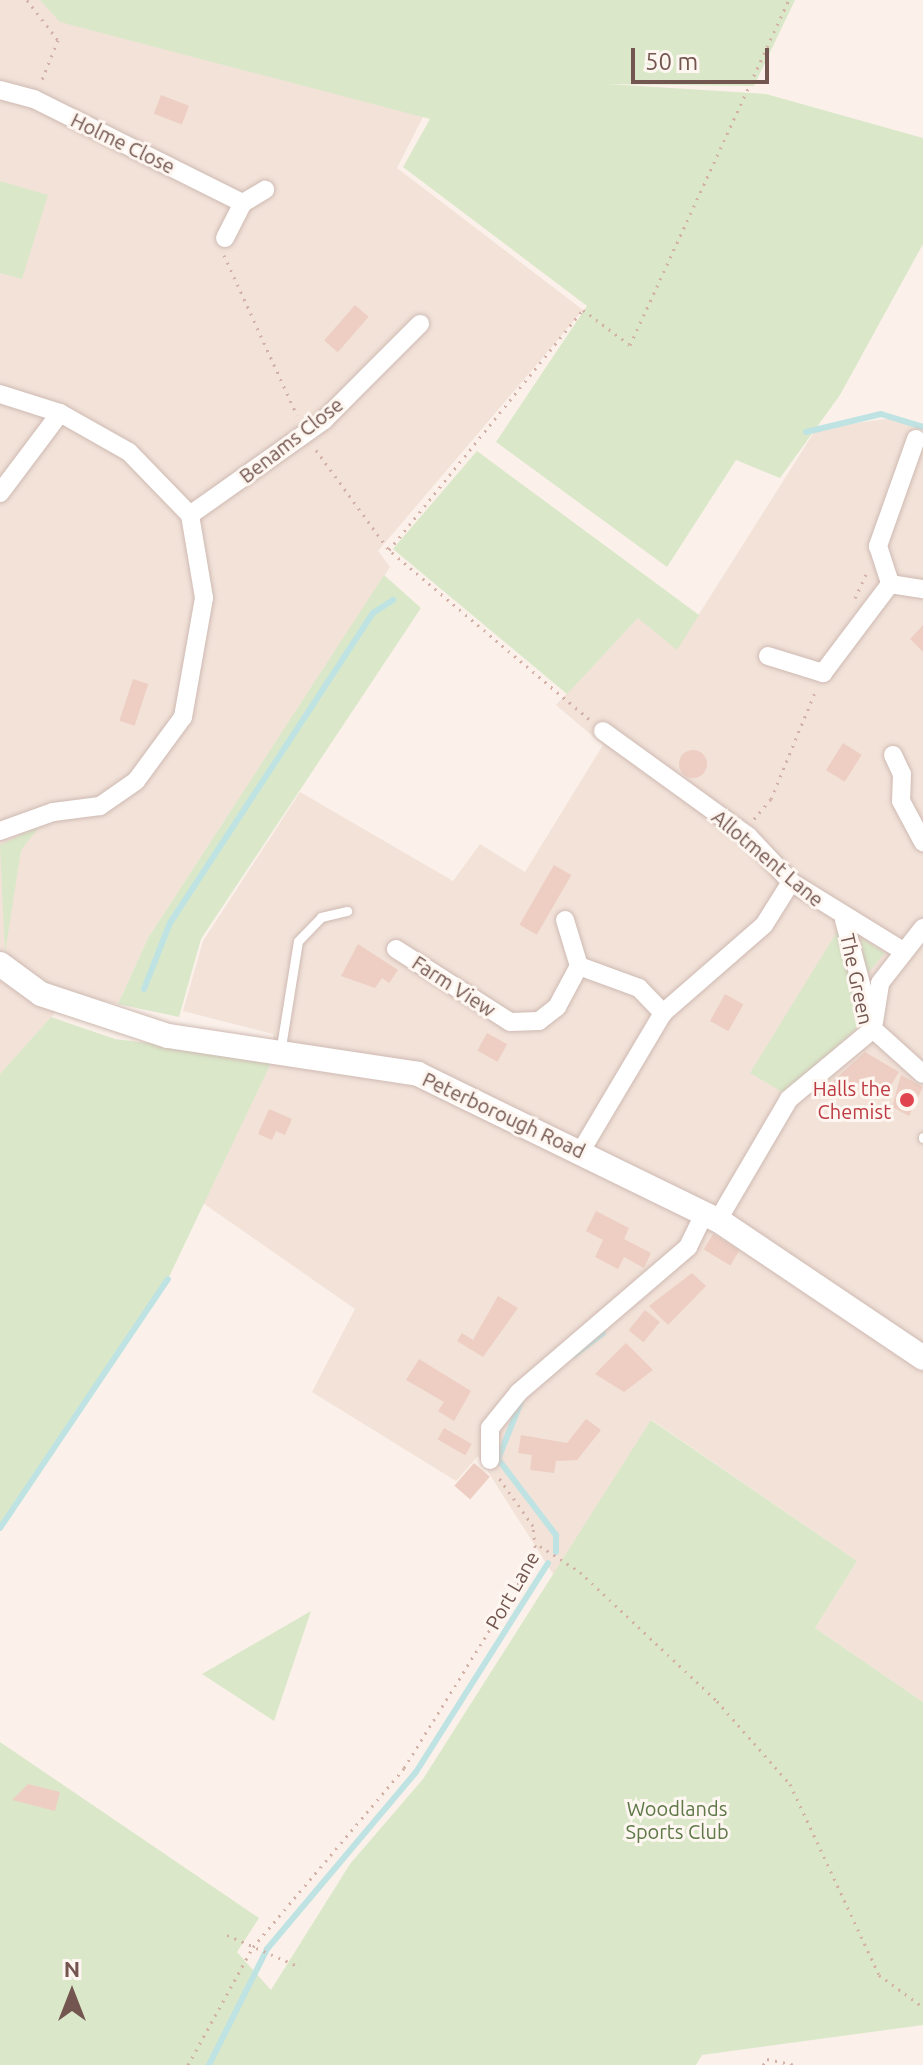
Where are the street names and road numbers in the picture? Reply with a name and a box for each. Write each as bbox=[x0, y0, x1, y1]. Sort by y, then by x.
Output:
street label: Holme Close bbox=[67, 108, 179, 178]
street label: Benams Close bbox=[234, 392, 348, 488]
street label: Allotment Lane bbox=[707, 804, 829, 912]
street label: The Green bbox=[836, 931, 878, 1027]
street label: Farm View bbox=[408, 950, 500, 1022]
street label: Peterborough Road bbox=[419, 1067, 589, 1163]
street label: Port Lane bbox=[480, 1547, 544, 1633]

